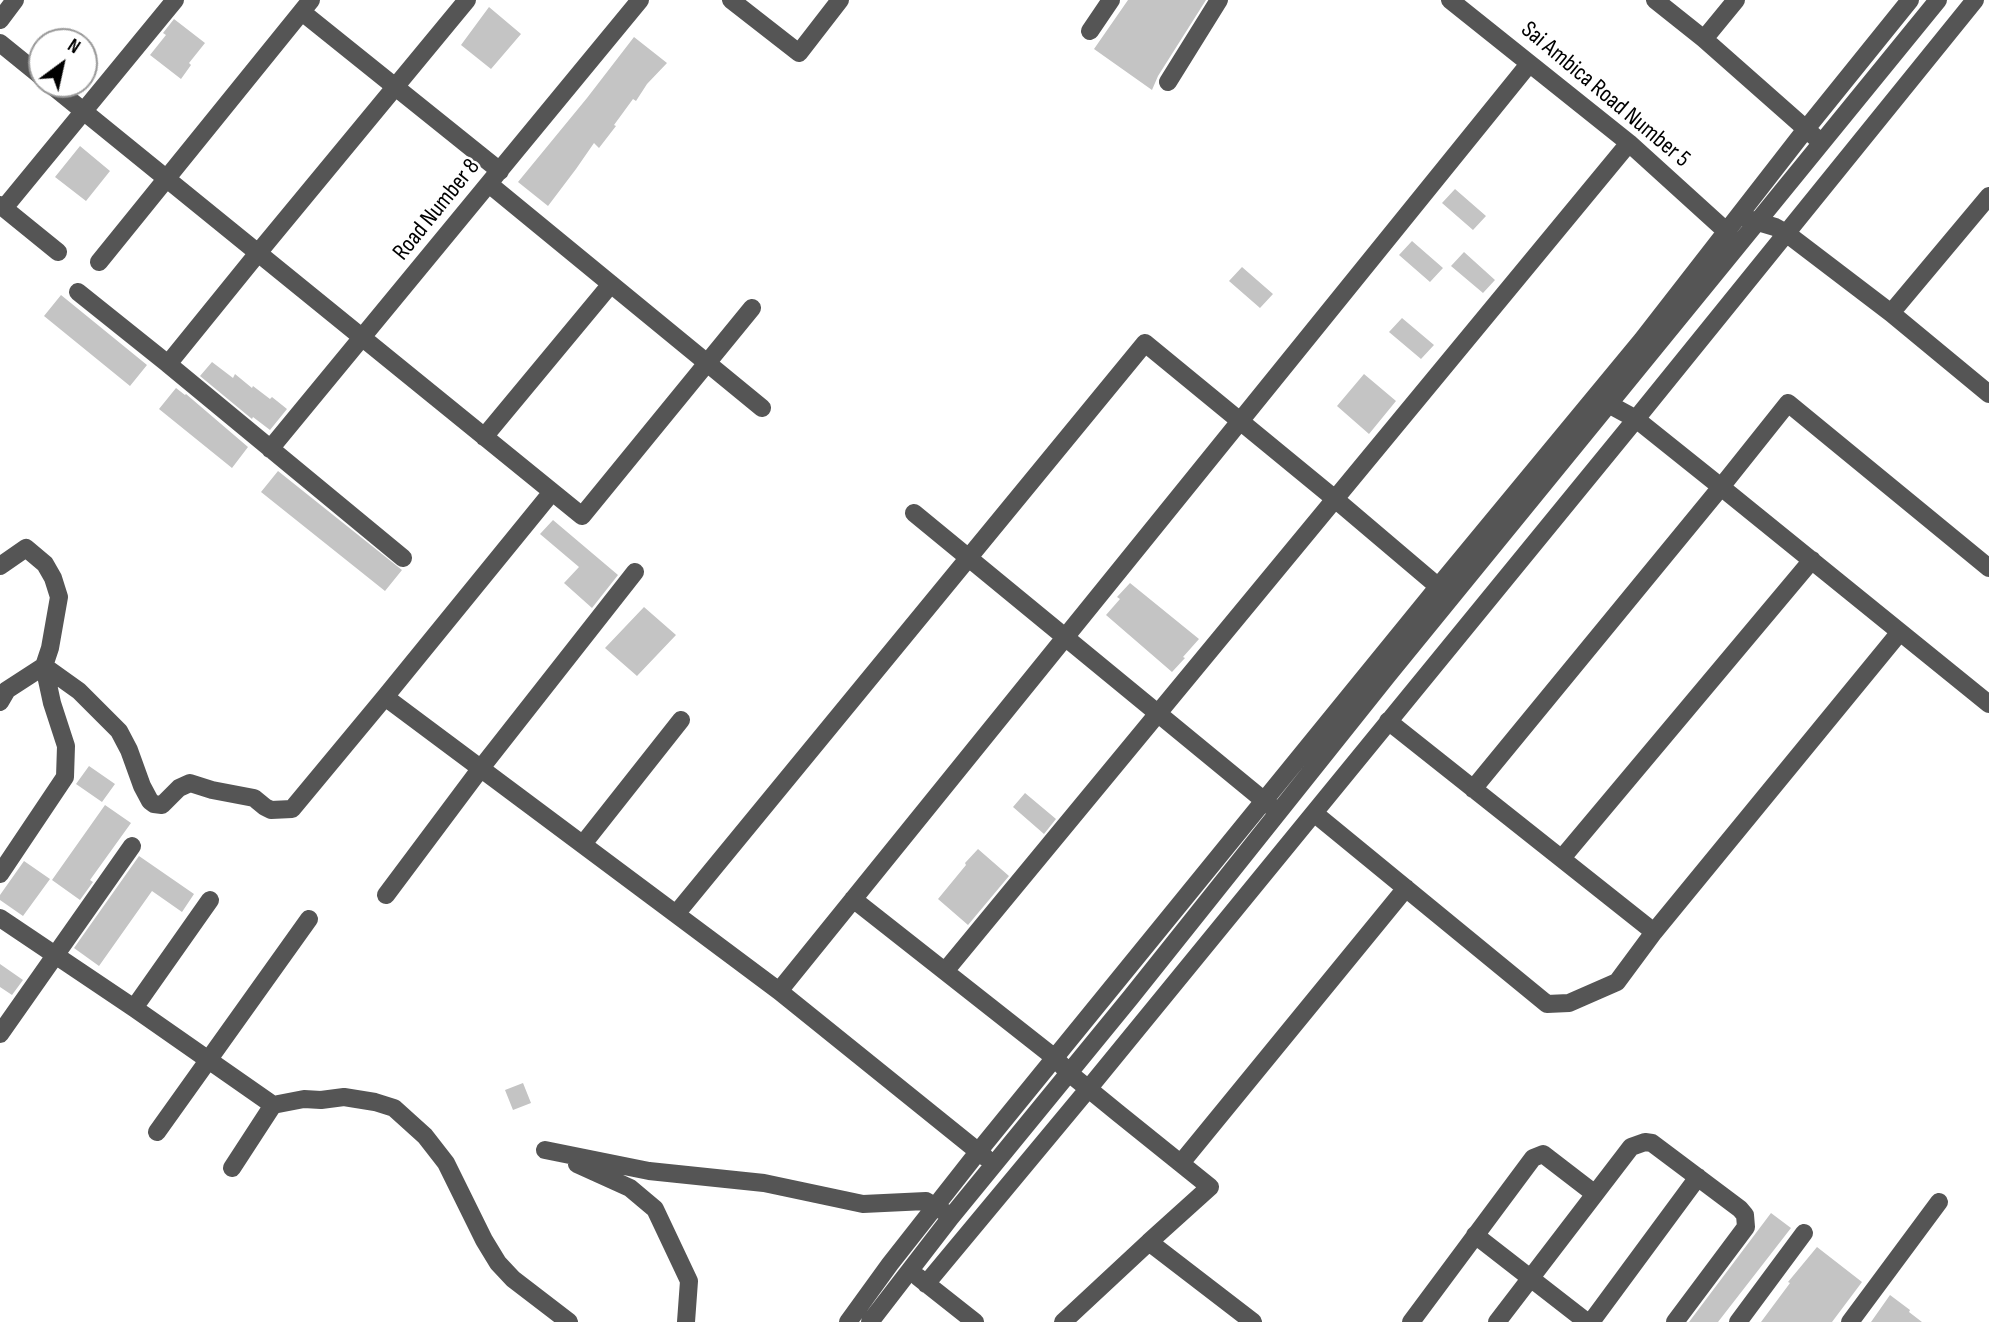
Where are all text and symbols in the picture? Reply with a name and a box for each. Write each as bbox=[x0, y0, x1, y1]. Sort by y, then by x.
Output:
street label: Sai Ambica Road Number 5 bbox=[1515, 16, 1695, 174]
north arrow bbox=[28, 28, 98, 98]
text: N bbox=[63, 34, 84, 59]
street label: Road Number 8 bbox=[387, 153, 487, 267]

